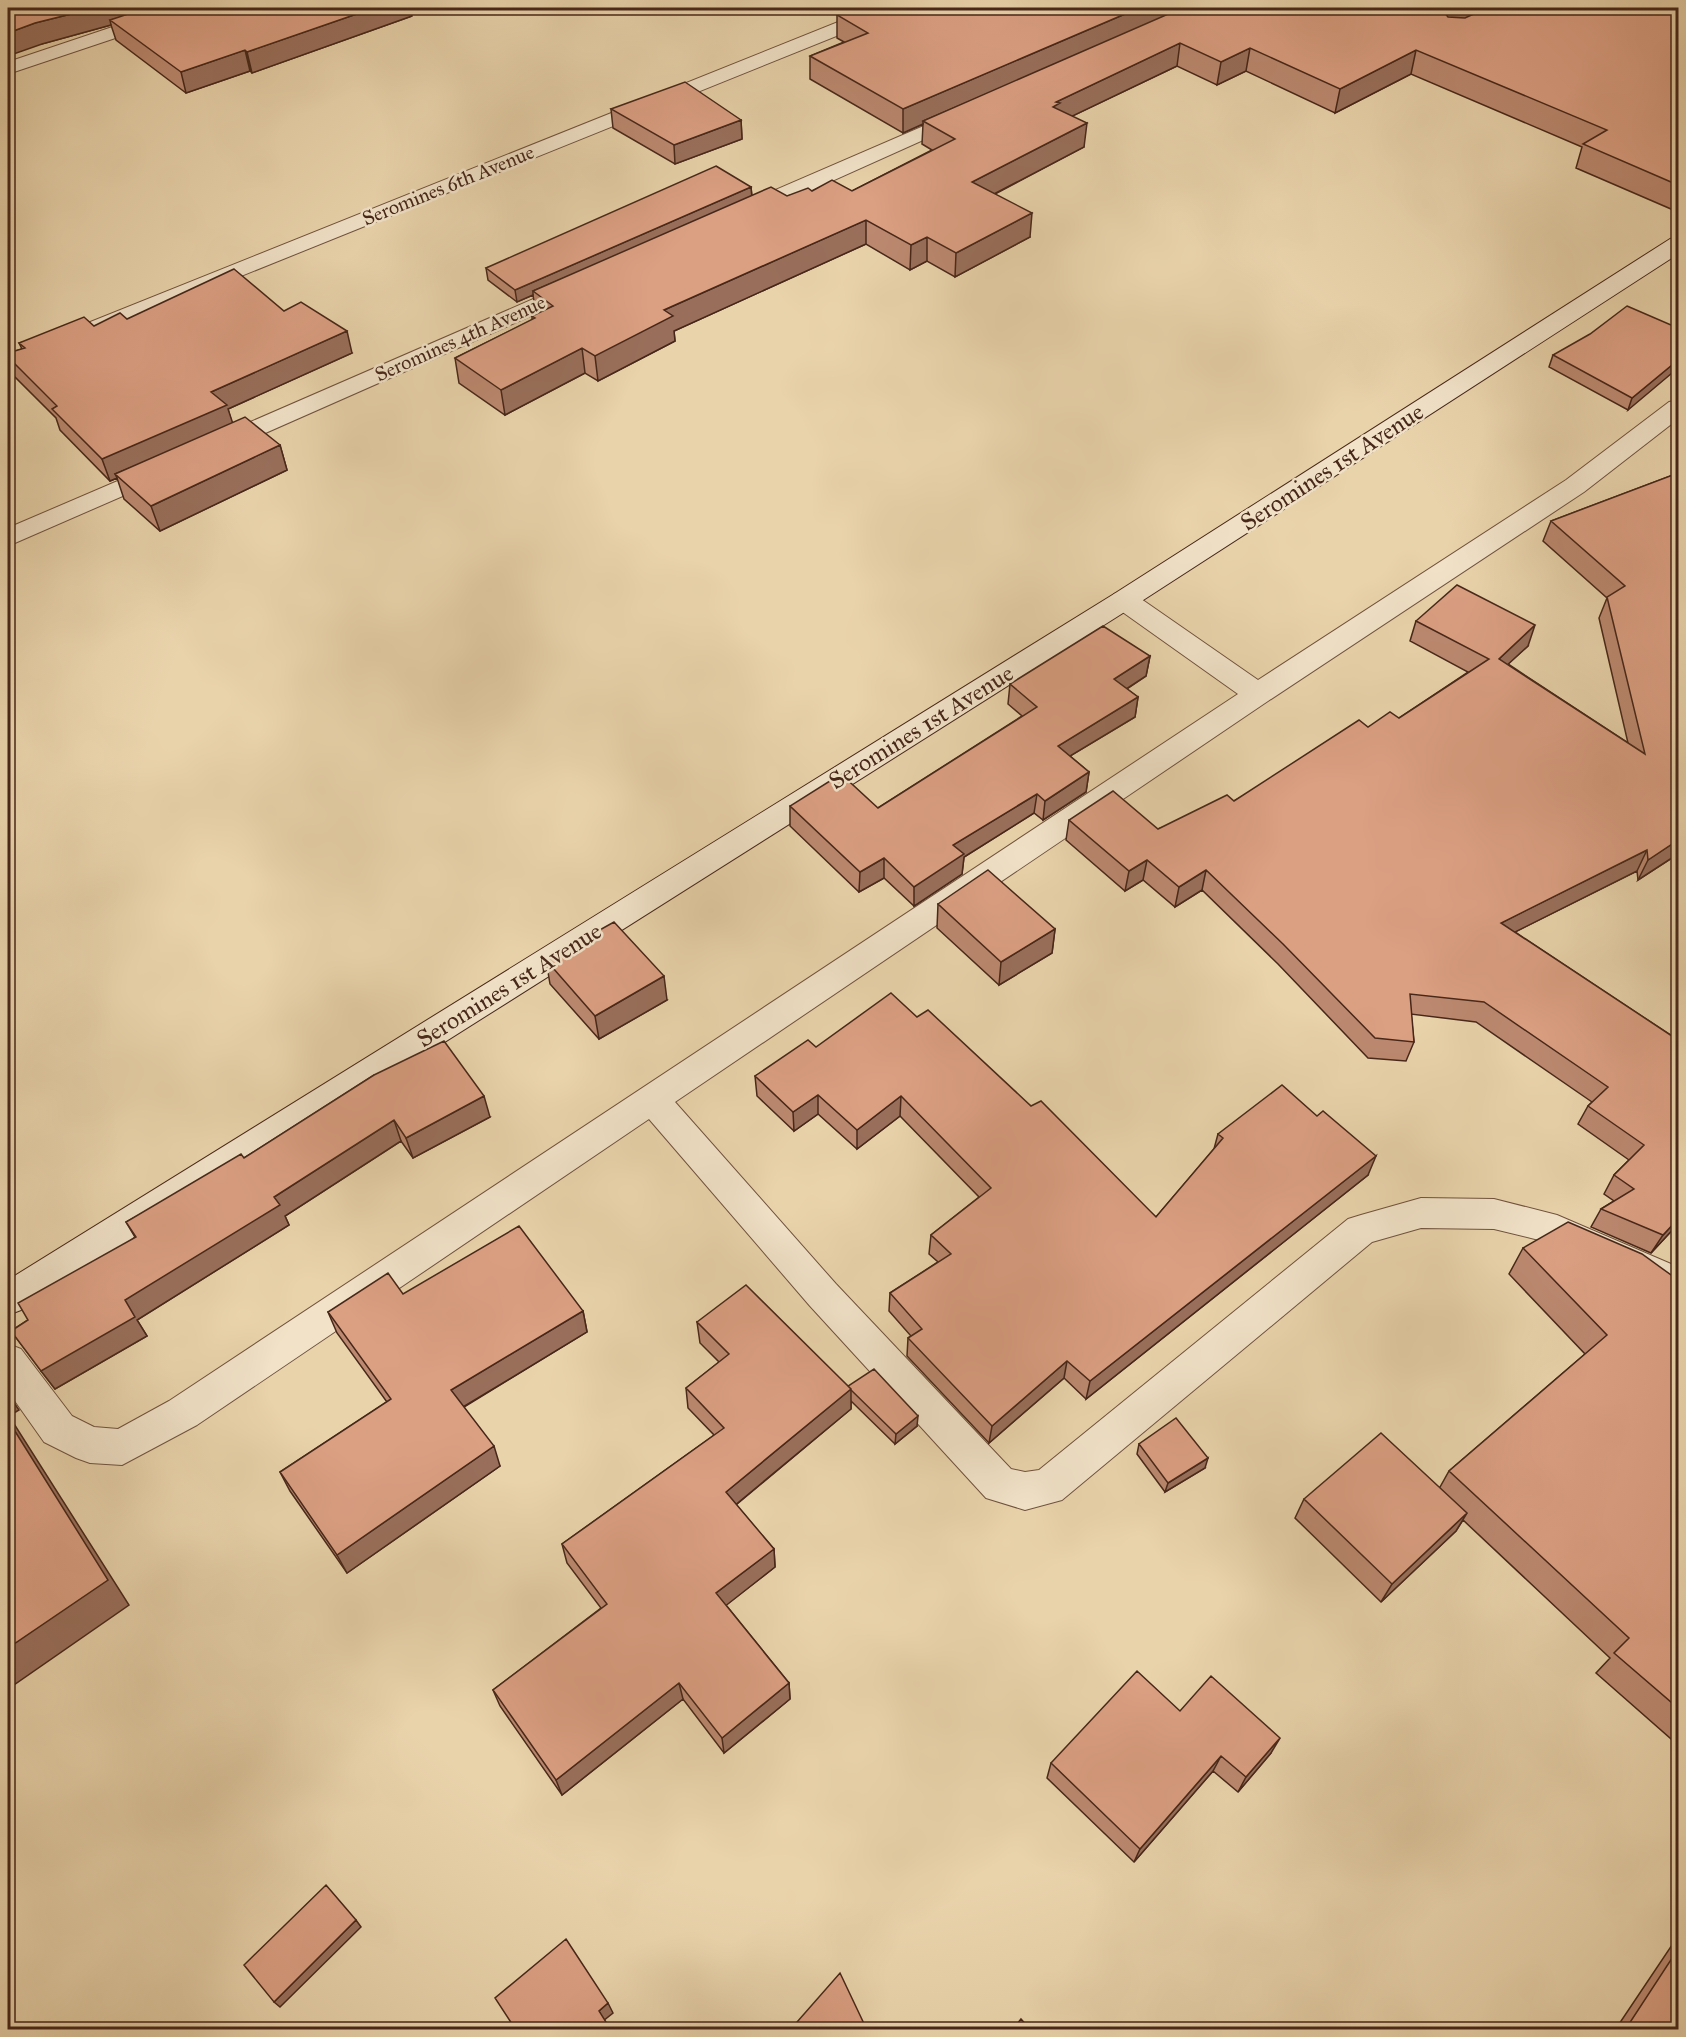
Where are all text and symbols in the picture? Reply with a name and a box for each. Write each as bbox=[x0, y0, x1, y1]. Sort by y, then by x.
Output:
street label: Seromines 6th Avenue bbox=[359, 140, 537, 230]
street label: Seromines 4th Avenue bbox=[371, 290, 549, 386]
street label: Seromines 1st Avenue bbox=[1235, 397, 1429, 537]
street label: Seromines 1st Avenue bbox=[823, 658, 1019, 796]
street label: Seromines 1st Avenue bbox=[411, 916, 607, 1054]

